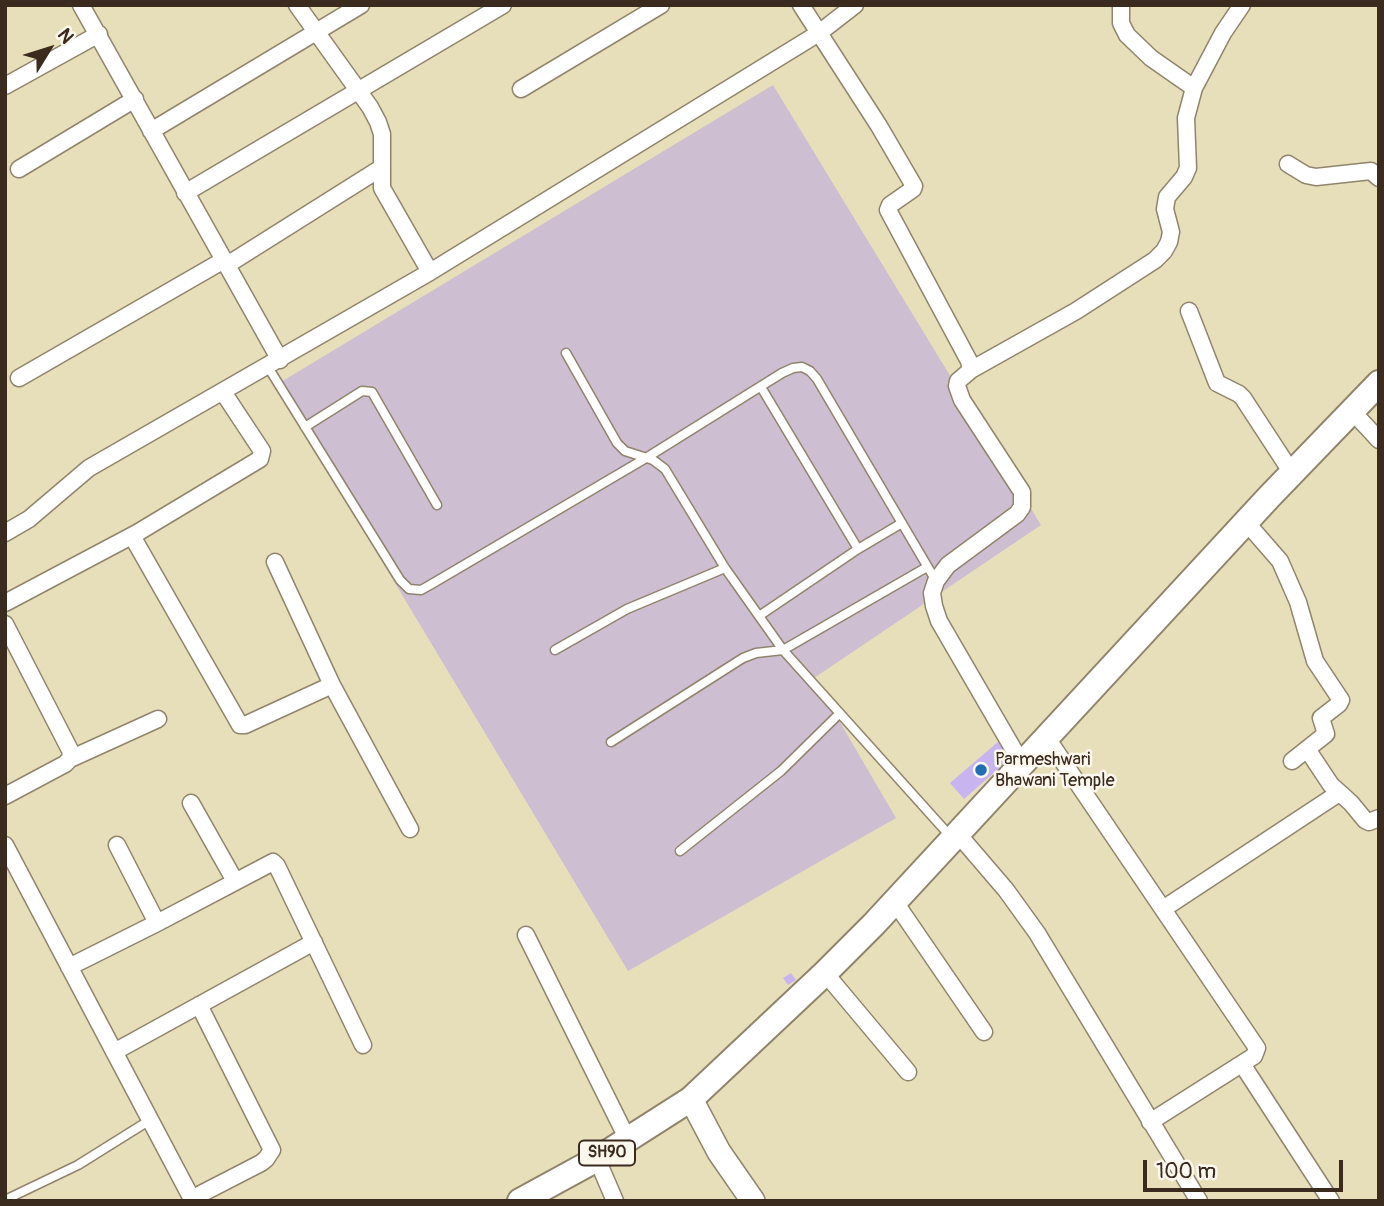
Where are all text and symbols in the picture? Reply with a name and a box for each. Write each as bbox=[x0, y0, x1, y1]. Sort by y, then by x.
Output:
north arrow bbox=[14, 14, 84, 84]
text: N bbox=[52, 24, 79, 49]
place label: Parmeshwari Bhawani Temple bbox=[995, 749, 1115, 792]
marker: Parmeshwari Bhawani Temple bbox=[973, 762, 989, 778]
road number: SH90 bbox=[579, 1140, 635, 1166]
scale bar bbox=[1146, 1146, 1346, 1190]
text: 100 m bbox=[1156, 1158, 1216, 1185]

